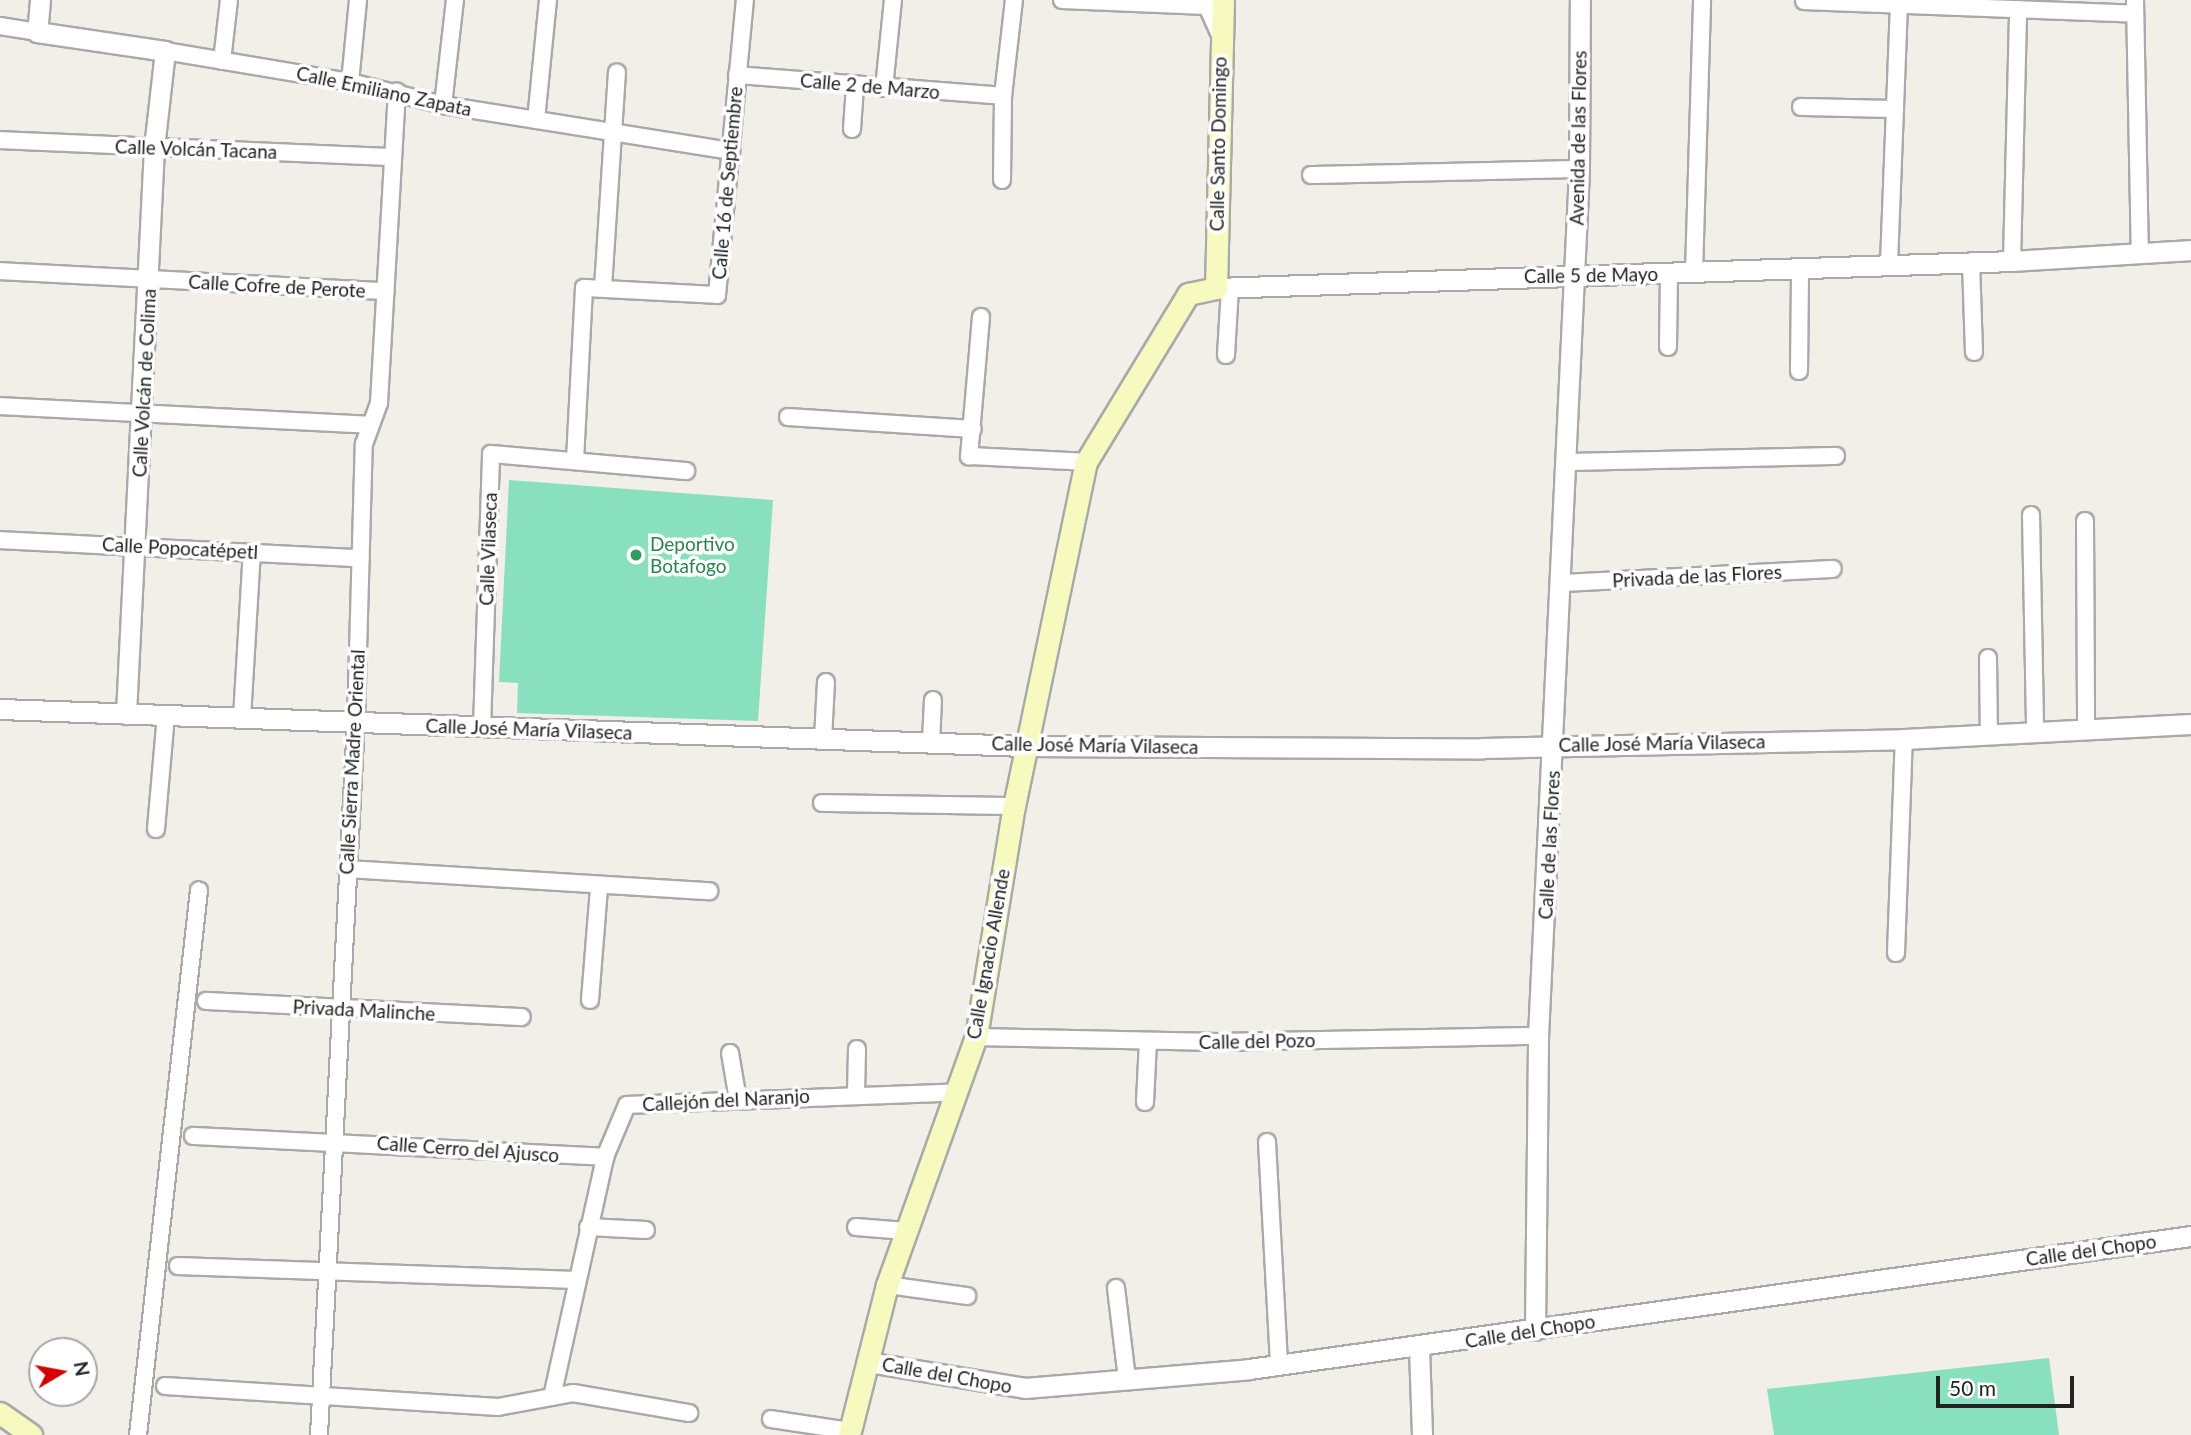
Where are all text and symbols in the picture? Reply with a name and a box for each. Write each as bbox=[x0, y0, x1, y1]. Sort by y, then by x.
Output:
street label: Avenida de las Flores bbox=[1565, 50, 1591, 226]
street label: Calle Santo Domingo bbox=[1205, 56, 1231, 232]
street label: Calle Emiliano Zapata bbox=[294, 61, 474, 121]
street label: Calle 2 de Marzo bbox=[799, 69, 941, 103]
street label: Calle 16 de Septiembre bbox=[707, 85, 747, 281]
street label: Calle Volcán Tacana bbox=[114, 135, 278, 163]
street label: Calle 5 de Mayo bbox=[1524, 262, 1658, 288]
street label: Calle Cofre de Perote bbox=[188, 270, 366, 302]
street label: Calle Volcán de Colima bbox=[128, 288, 160, 478]
street label: Calle Vilaseca bbox=[475, 492, 501, 606]
street label: Calle Popocatépetl bbox=[101, 533, 259, 563]
place label: Deportivo Botafogo bbox=[650, 533, 735, 577]
marker: Deportivo Botafogo bbox=[628, 547, 644, 563]
street label: Privada de las Flores bbox=[1612, 560, 1782, 592]
street label: Calle Sierra Madre Oriental bbox=[335, 649, 369, 875]
street label: Calle José María Vilaseca bbox=[425, 714, 633, 744]
street label: Calle José María Vilaseca bbox=[1558, 730, 1766, 756]
street label: Calle José María Vilaseca bbox=[991, 732, 1199, 758]
street label: Calle de las Flores bbox=[1534, 770, 1564, 920]
street label: Calle Ignacio Allende bbox=[962, 867, 1014, 1041]
street label: Privada Malinche bbox=[292, 995, 436, 1025]
street label: Calle del Pozo bbox=[1198, 1029, 1316, 1053]
street label: Callejón del Naranjo bbox=[642, 1084, 810, 1116]
street label: Calle Cerro del Ajusco bbox=[376, 1131, 560, 1167]
street label: Calle del Chopo bbox=[2024, 1230, 2158, 1270]
street label: Calle del Chopo bbox=[1463, 1309, 1597, 1353]
north arrow bbox=[28, 1337, 98, 1407]
street label: Calle del Chopo bbox=[880, 1352, 1014, 1398]
text: N bbox=[70, 1359, 95, 1378]
scale bar bbox=[1939, 1362, 2077, 1406]
text: 50 m bbox=[1949, 1375, 1996, 1400]

